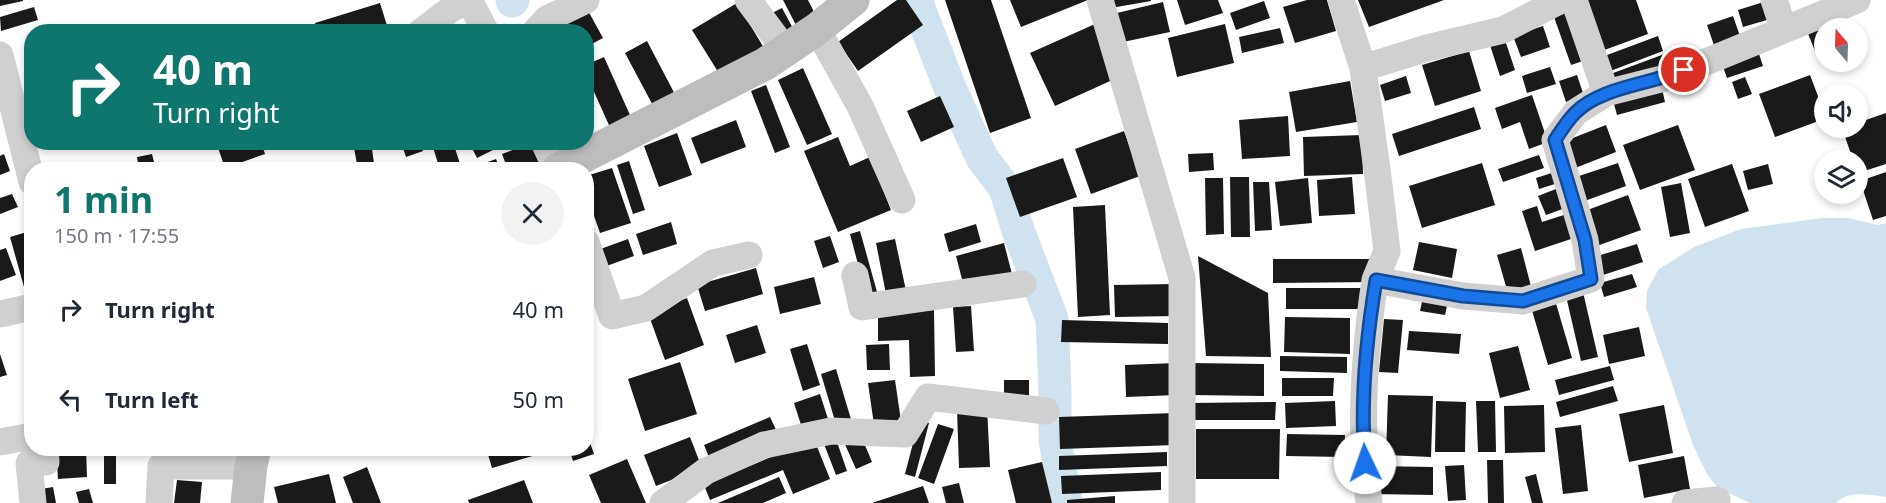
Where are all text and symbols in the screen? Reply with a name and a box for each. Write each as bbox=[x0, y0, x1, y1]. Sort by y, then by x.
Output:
north arrow bbox=[1814, 18, 1868, 72]
map controls bbox=[1814, 18, 1868, 204]
text: 40 m bbox=[153, 40, 253, 97]
pin bbox=[1658, 44, 1709, 95]
icon: right bbox=[54, 48, 132, 126]
icon: arrive bbox=[1667, 53, 1700, 86]
button: sound bbox=[1814, 84, 1868, 138]
text: Turn right bbox=[153, 94, 279, 131]
button: layers bbox=[1814, 150, 1868, 204]
text: 1 min bbox=[54, 175, 153, 224]
button: close bbox=[501, 182, 564, 245]
text: 150 m · 17:55 bbox=[54, 222, 179, 249]
icon: right bbox=[54, 293, 87, 326]
text: Turn right bbox=[105, 294, 215, 324]
text: 40 m bbox=[513, 294, 564, 324]
icon: left bbox=[54, 383, 87, 416]
text: Turn left bbox=[105, 384, 199, 414]
text: 50 m bbox=[513, 384, 564, 414]
position arrow bbox=[1333, 431, 1397, 495]

